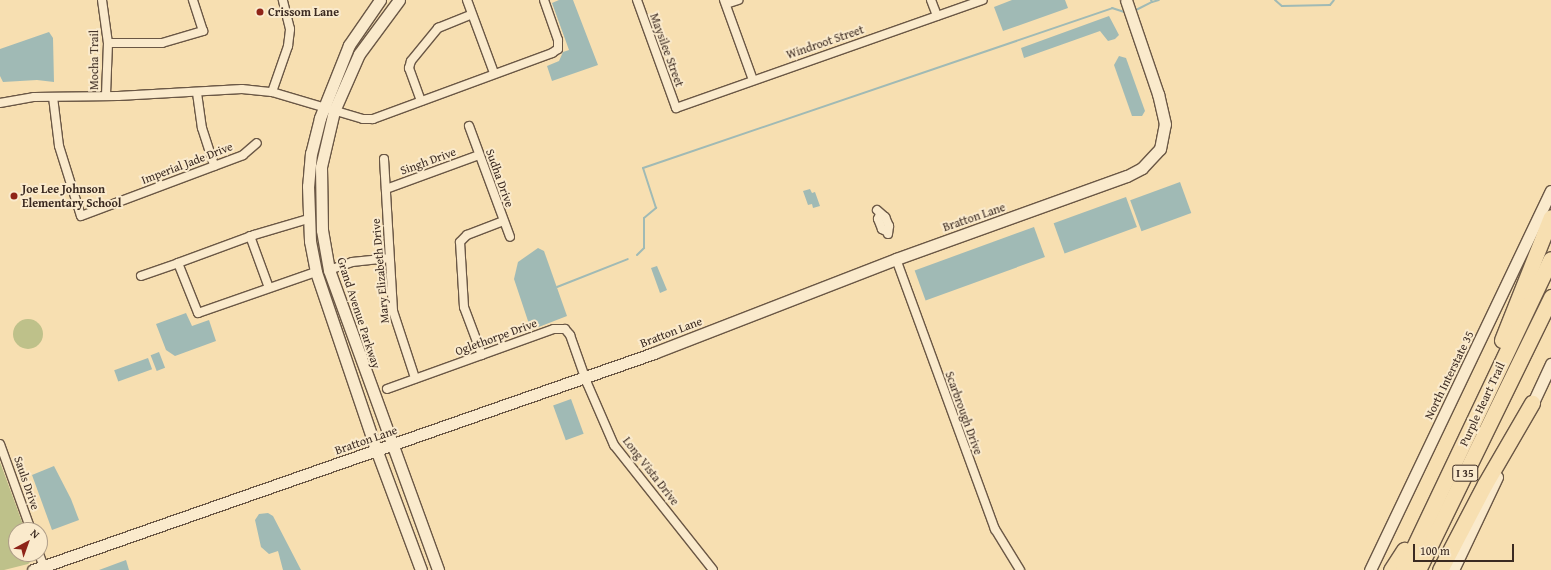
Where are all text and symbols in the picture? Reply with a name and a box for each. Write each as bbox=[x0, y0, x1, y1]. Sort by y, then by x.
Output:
place label: Crissom Lane bbox=[268, 5, 339, 19]
marker: Crissom Lane bbox=[255, 7, 265, 17]
street label: Maysilee Street bbox=[647, 11, 687, 89]
street label: Windroot Street bbox=[784, 22, 866, 62]
street label: Mocha Trail bbox=[87, 30, 101, 90]
street label: Imperial Jade Drive bbox=[139, 139, 235, 187]
street label: Singh Drive bbox=[398, 144, 458, 178]
street label: Sudha Drive bbox=[483, 147, 517, 209]
place label: Joe Lee Johnson Elementary School bbox=[22, 182, 122, 210]
marker: Joe Lee Johnson Elementary School bbox=[9, 191, 19, 201]
street label: Bratton Lane bbox=[941, 200, 1007, 234]
street label: Mary Elizabeth Drive bbox=[368, 218, 392, 324]
street label: Grand Avenue Parkway bbox=[334, 256, 384, 370]
street label: Bratton Lane bbox=[638, 314, 704, 350]
street label: Oglethorpe Drive bbox=[453, 316, 539, 358]
street label: North Interstate 35 bbox=[1421, 328, 1477, 422]
street label: Purple Heart Trail bbox=[1456, 360, 1508, 448]
street label: Scarbrough Drive bbox=[942, 369, 986, 457]
street label: Bratton Lane bbox=[333, 423, 399, 457]
street label: Long Vista Drive bbox=[620, 434, 682, 508]
street label: Sauls Drive bbox=[11, 454, 43, 512]
road number: I 35 bbox=[1452, 464, 1478, 482]
north arrow bbox=[8, 522, 48, 562]
text: N bbox=[27, 525, 43, 542]
scale bar bbox=[1415, 536, 1516, 562]
text: 100 m bbox=[1420, 542, 1450, 559]

